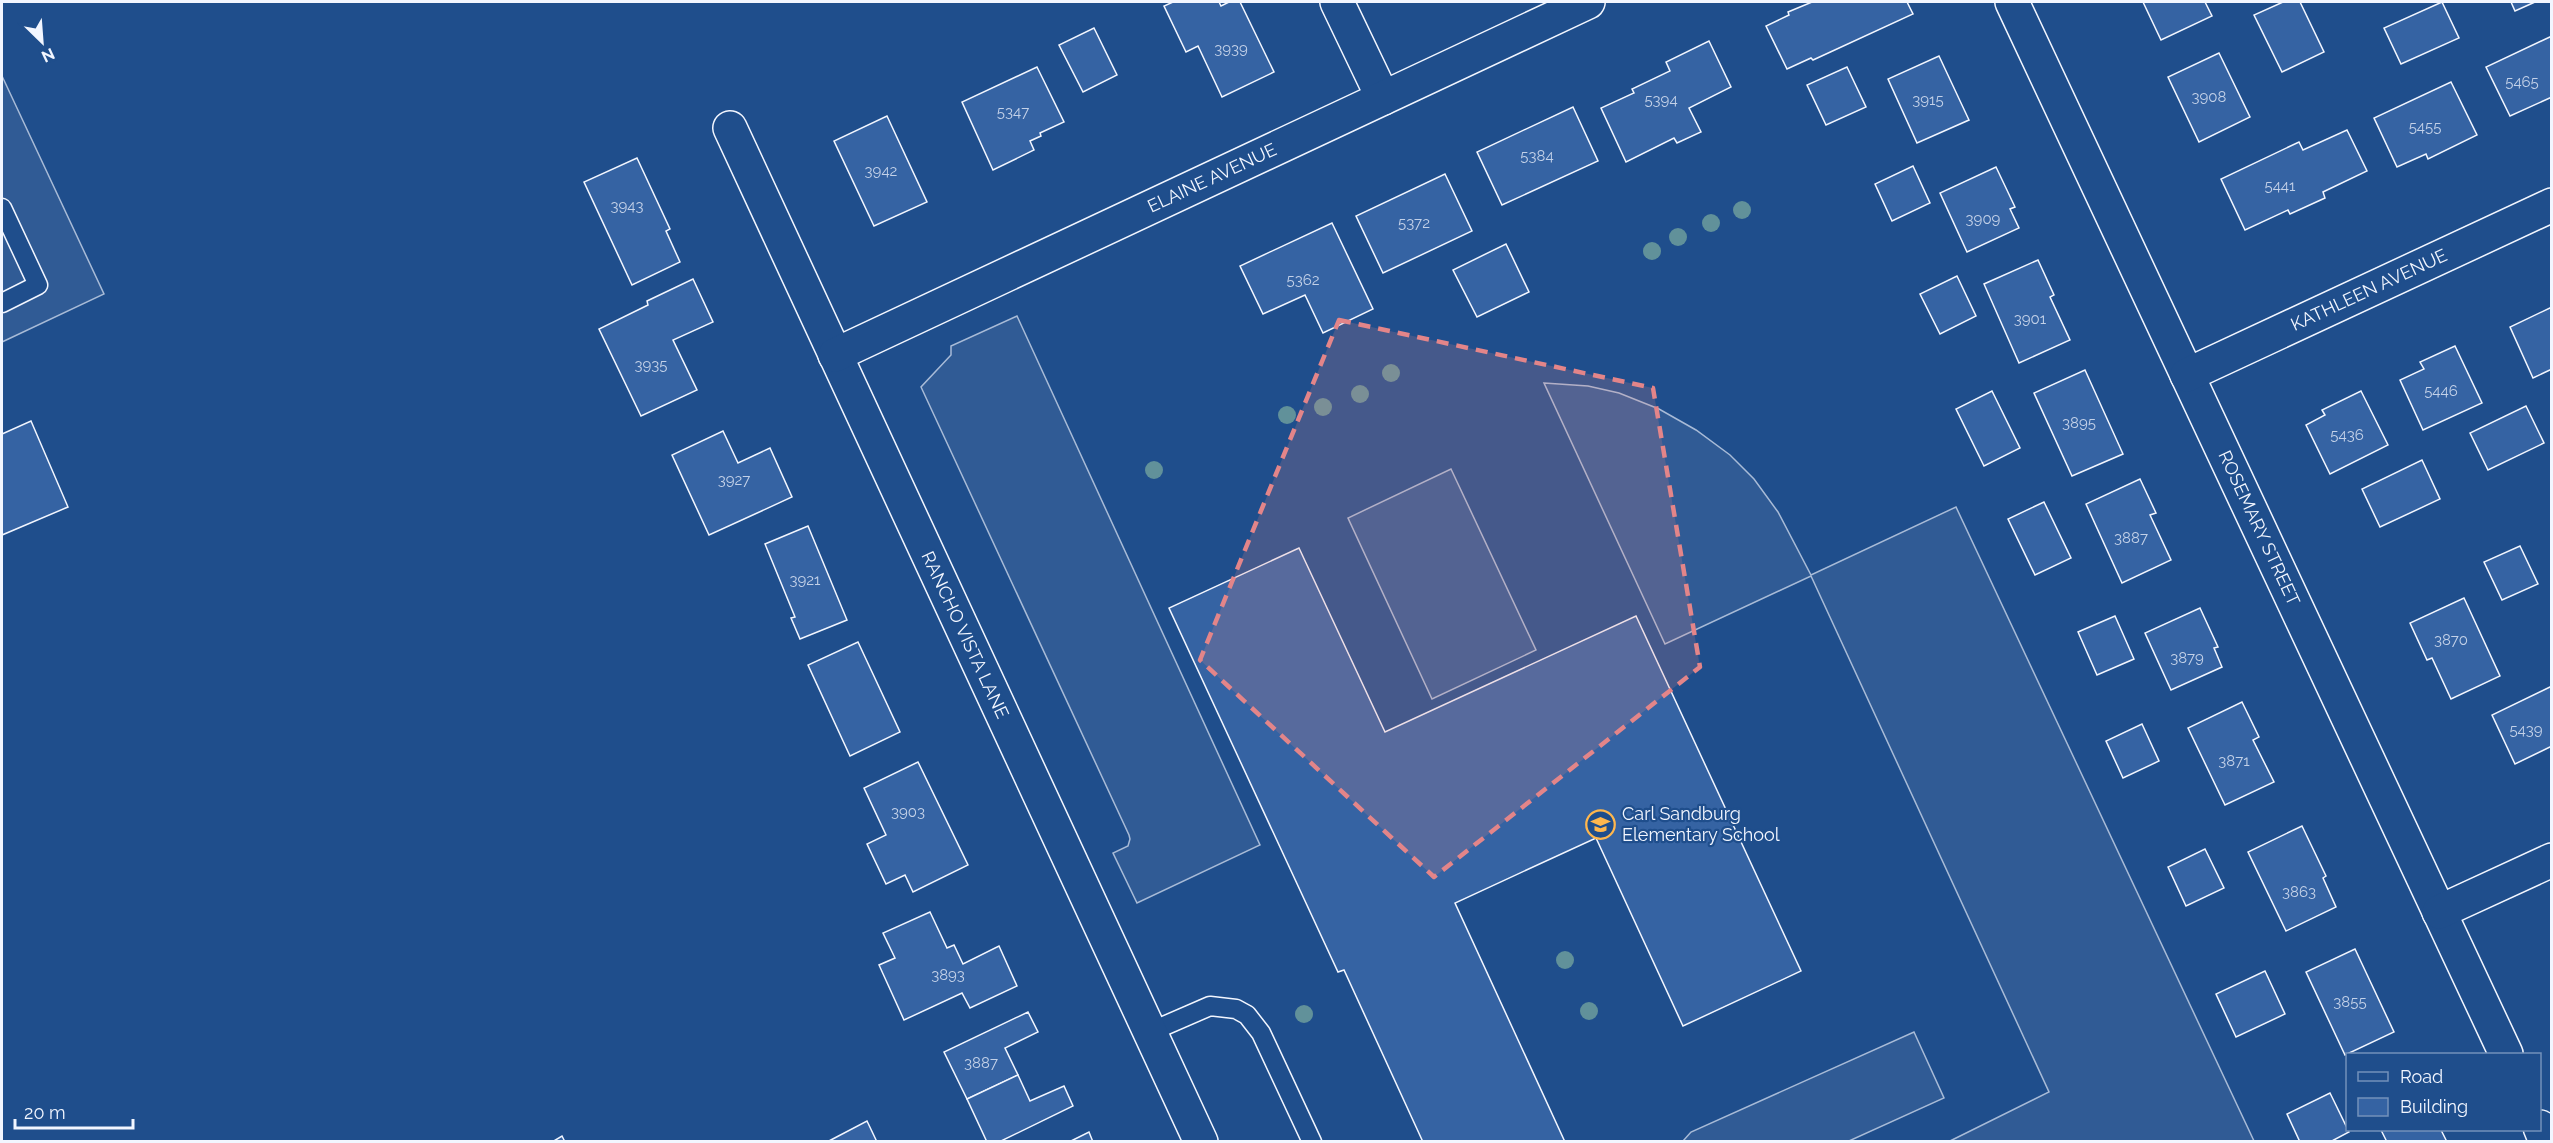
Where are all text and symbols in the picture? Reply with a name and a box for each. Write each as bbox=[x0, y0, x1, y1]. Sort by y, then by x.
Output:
north arrow bbox=[12, 12, 72, 72]
house number: 3939 bbox=[1214, 40, 1248, 58]
text: N bbox=[39, 44, 58, 66]
house number: 5465 bbox=[2505, 73, 2539, 91]
house number: 3908 bbox=[2192, 88, 2227, 106]
house number: 5394 bbox=[1644, 91, 1678, 109]
house number: 3915 bbox=[1912, 91, 1944, 109]
house number: 5347 bbox=[997, 103, 1029, 121]
house number: 5455 bbox=[2409, 118, 2441, 136]
street label: ELAINE AVENUE bbox=[1144, 138, 1280, 217]
house number: 5384 bbox=[1520, 147, 1554, 165]
house number: 3942 bbox=[865, 162, 898, 180]
house number: 5441 bbox=[2265, 177, 2296, 195]
house number: 3943 bbox=[610, 197, 644, 215]
house number: 3909 bbox=[1966, 210, 2001, 228]
house number: 5372 bbox=[1398, 214, 1430, 232]
street label: KATHLEEN AVENUE bbox=[2287, 244, 2450, 335]
house number: 5362 bbox=[1286, 271, 1320, 289]
house number: 3901 bbox=[2014, 310, 2047, 328]
house number: 3935 bbox=[635, 356, 668, 374]
house number: 5446 bbox=[2424, 382, 2458, 400]
house number: 3895 bbox=[2062, 414, 2096, 432]
house number: 5436 bbox=[2330, 426, 2364, 444]
street label: ROSEMARY STREET bbox=[2214, 447, 2305, 609]
house number: 3927 bbox=[718, 471, 750, 489]
house number: 3887 bbox=[2114, 529, 2148, 547]
street label: RANCHO VISTA LANE bbox=[917, 548, 1013, 722]
house number: 3921 bbox=[789, 571, 821, 589]
house number: 3870 bbox=[2434, 631, 2468, 649]
house number: 3879 bbox=[2170, 649, 2204, 667]
house number: 5439 bbox=[2509, 721, 2543, 739]
house number: 3871 bbox=[2218, 752, 2250, 770]
house number: 3903 bbox=[891, 803, 925, 821]
place label: Carl Sandburg Elementary School bbox=[1622, 803, 1780, 845]
school or university icon: Carl Sandburg Elementary School bbox=[1585, 808, 1617, 840]
house number: 3863 bbox=[2282, 883, 2316, 901]
house number: 3893 bbox=[931, 966, 965, 984]
house number: 3855 bbox=[2333, 993, 2367, 1011]
legend bbox=[2346, 1053, 2541, 1131]
house number: 3887 bbox=[964, 1054, 998, 1072]
text: Road bbox=[2400, 1066, 2443, 1087]
scale bar bbox=[15, 1092, 134, 1130]
text: Building bbox=[2400, 1096, 2468, 1117]
text: 20 m bbox=[24, 1102, 66, 1123]

